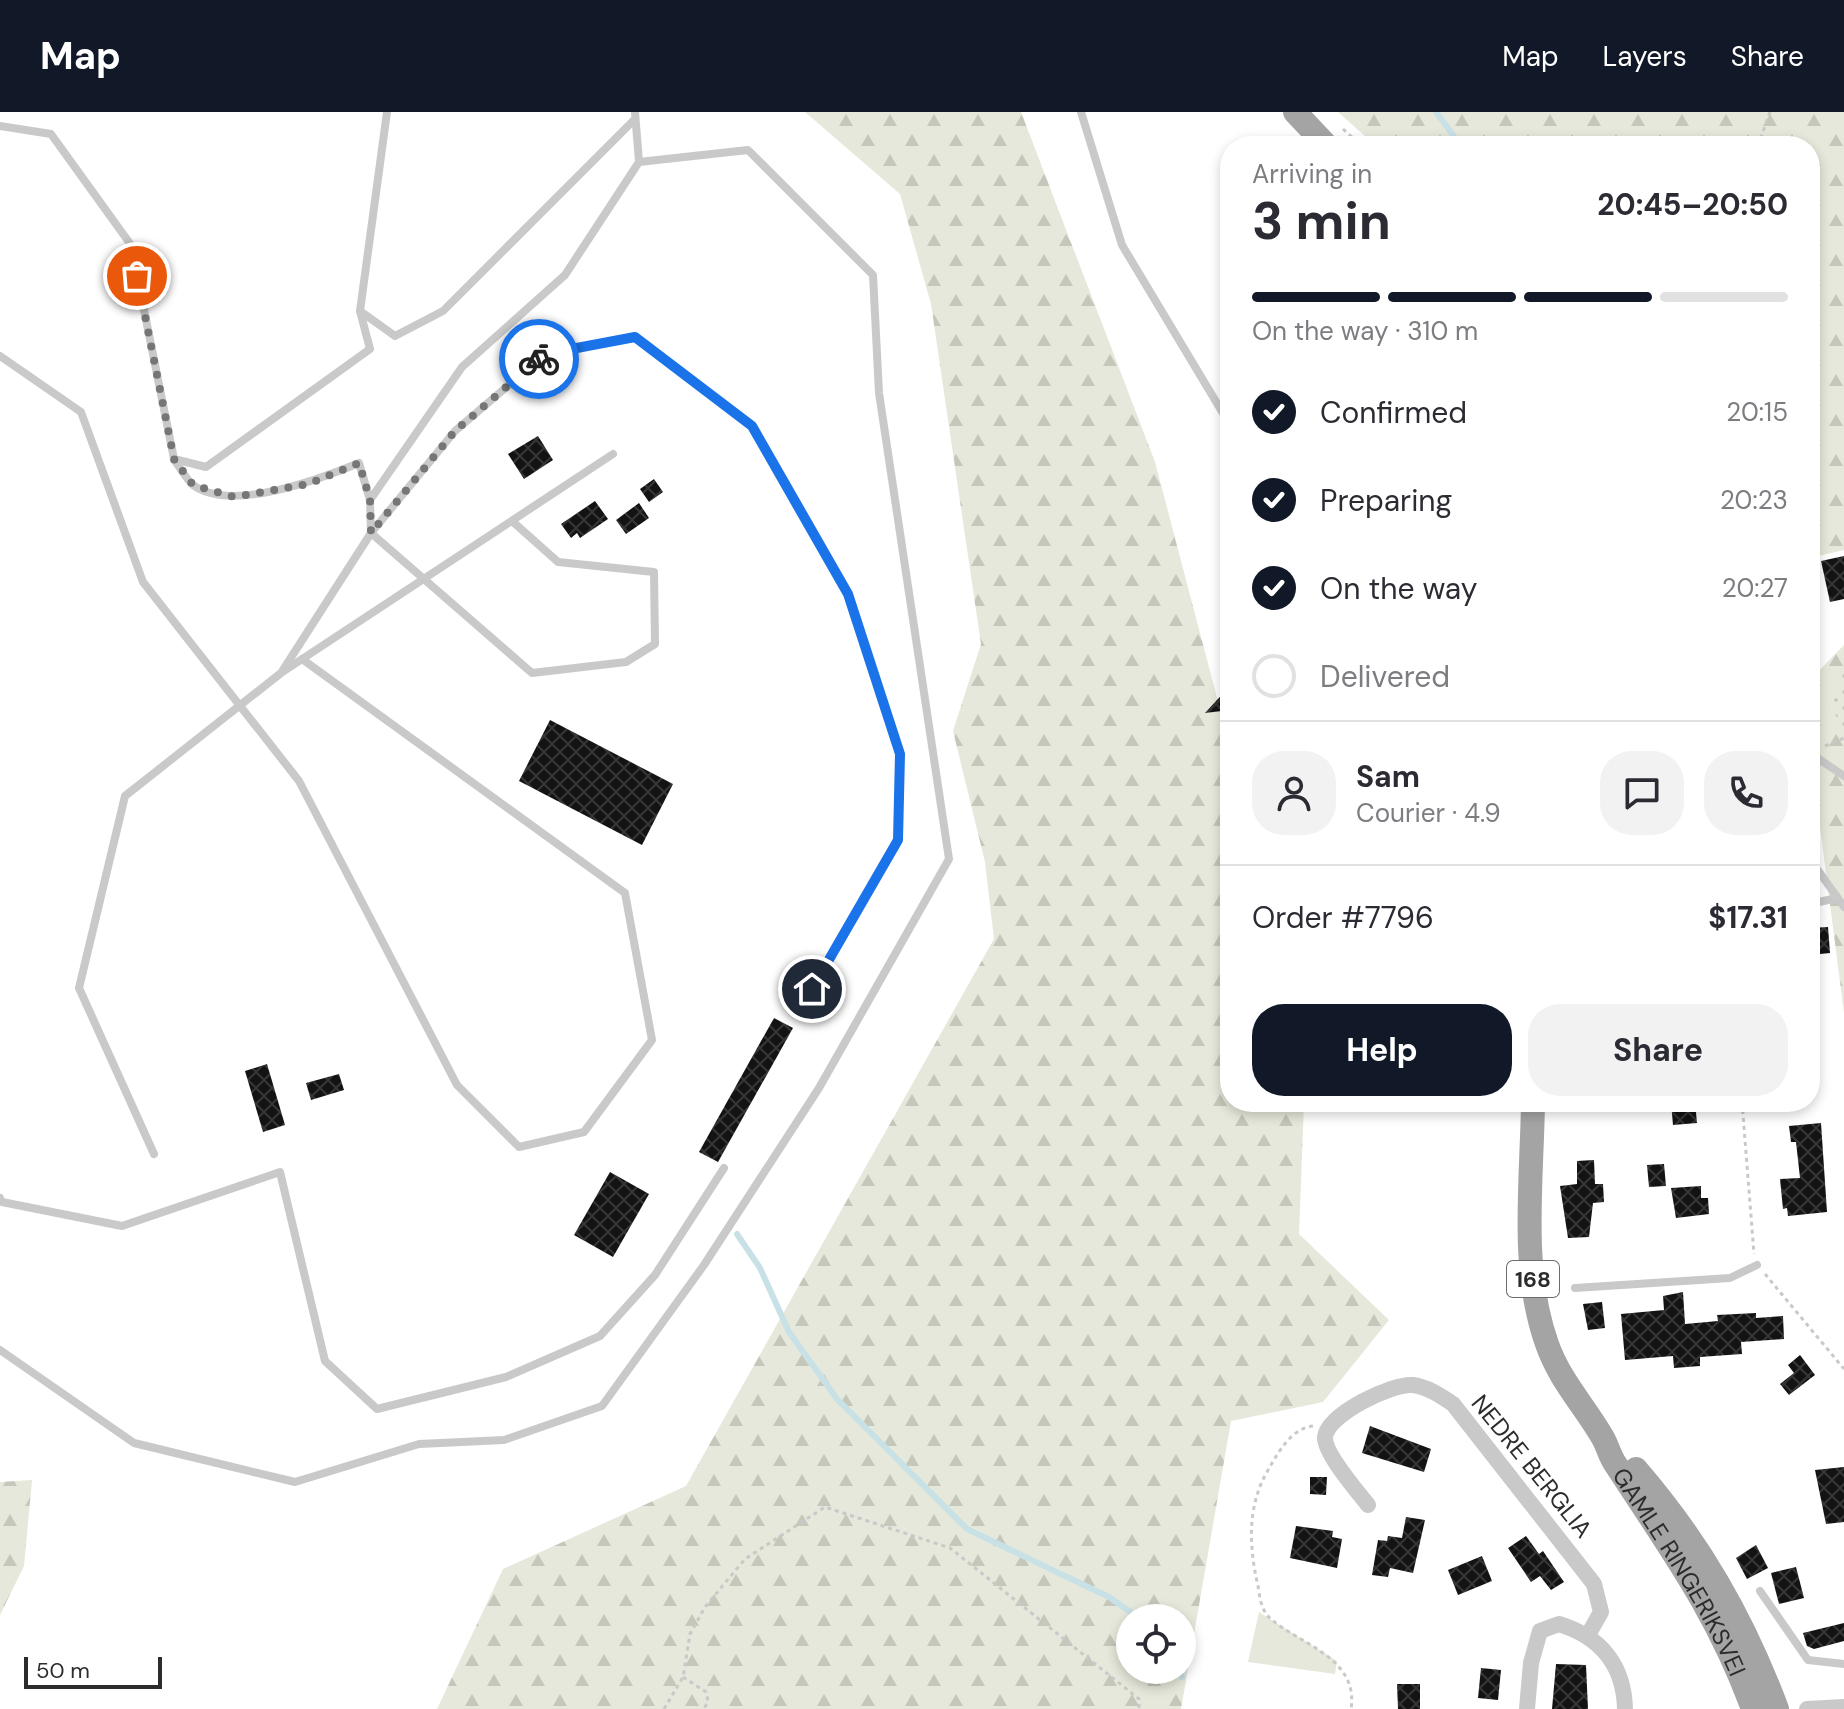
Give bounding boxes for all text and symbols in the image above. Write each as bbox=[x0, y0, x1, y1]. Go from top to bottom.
text: Map bbox=[40, 31, 121, 81]
text: Map bbox=[1502, 38, 1559, 75]
text: Layers bbox=[1603, 38, 1687, 75]
text: Share bbox=[1731, 38, 1804, 75]
text: Arriving in bbox=[1252, 157, 1372, 191]
text: 20:45–20:50 bbox=[1597, 185, 1788, 224]
text: 3 min bbox=[1252, 187, 1391, 255]
pin bbox=[103, 242, 171, 310]
icon: bag bbox=[115, 254, 159, 298]
text: On the way · 310 m bbox=[1252, 314, 1478, 348]
courier bbox=[499, 319, 579, 399]
icon: bike bbox=[517, 337, 561, 381]
icon: check bbox=[1252, 390, 1296, 434]
text: Confirmed bbox=[1320, 393, 1467, 432]
text: 20:15 bbox=[1726, 395, 1788, 429]
icon: check bbox=[1252, 478, 1296, 522]
text: Preparing bbox=[1320, 481, 1452, 520]
text: 20:23 bbox=[1720, 483, 1788, 517]
icon: check bbox=[1252, 566, 1296, 610]
text: On the way bbox=[1320, 569, 1477, 608]
text: 20:27 bbox=[1722, 571, 1788, 605]
text: Delivered bbox=[1320, 657, 1450, 696]
button: person bbox=[1252, 751, 1336, 835]
button: chat bbox=[1600, 751, 1684, 835]
button: phone bbox=[1704, 751, 1788, 835]
text: Sam bbox=[1356, 757, 1420, 796]
text: Courier · 4.9 bbox=[1356, 796, 1501, 830]
text: Order #7796 bbox=[1252, 898, 1434, 937]
text: $17.31 bbox=[1708, 898, 1788, 937]
pin bbox=[778, 955, 846, 1023]
icon: home bbox=[790, 967, 834, 1011]
button: Help bbox=[1252, 1004, 1512, 1096]
button: Share bbox=[1528, 1004, 1788, 1096]
road number: 168 bbox=[1507, 1261, 1559, 1297]
street label: NEDRE BERGLIA bbox=[1465, 1388, 1599, 1544]
street label: GAMLE RINGERIKSVEI bbox=[1606, 1461, 1753, 1680]
map controls bbox=[1116, 1604, 1196, 1684]
button: locate bbox=[1116, 1604, 1196, 1684]
scale bar bbox=[24, 1653, 162, 1689]
text: 50 m bbox=[36, 1656, 90, 1685]

